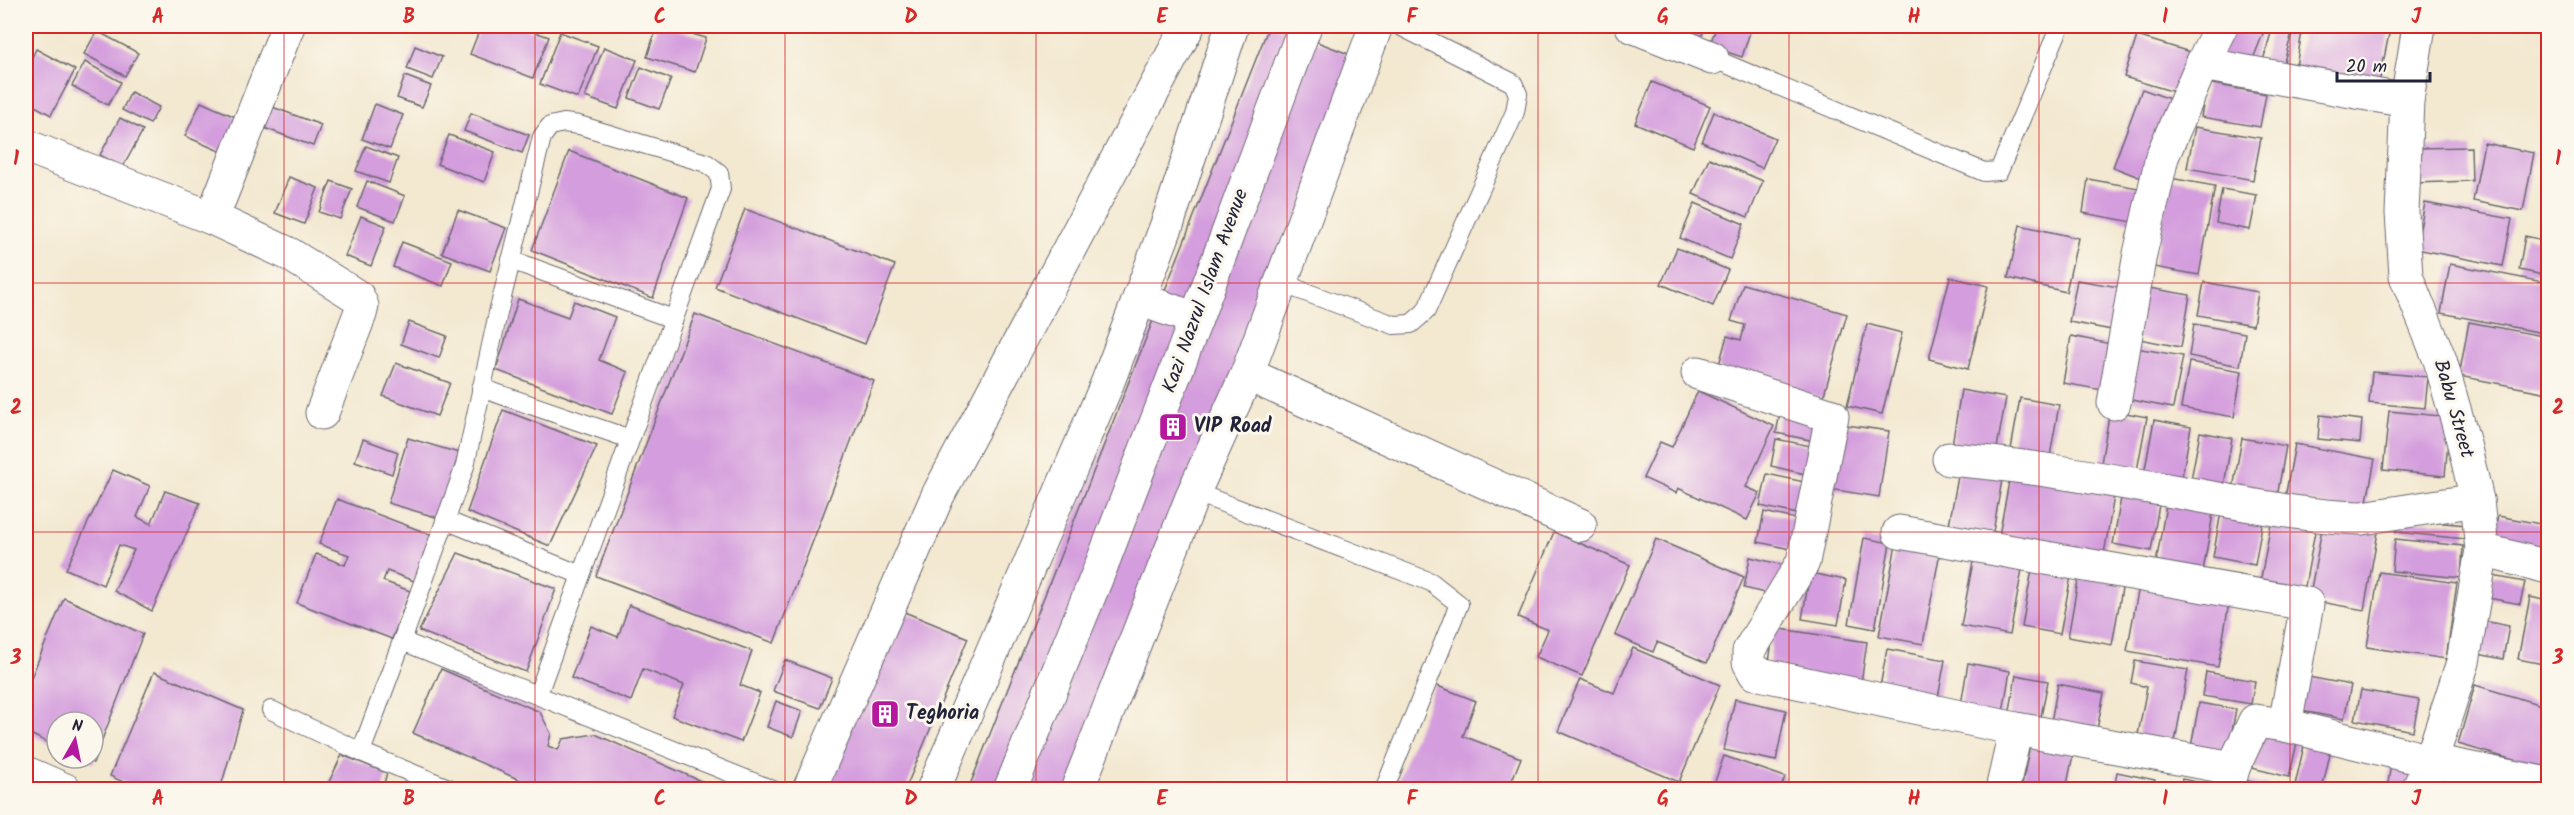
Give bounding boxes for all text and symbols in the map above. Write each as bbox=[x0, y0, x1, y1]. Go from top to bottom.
text: A bbox=[152, 2, 164, 34]
text: B bbox=[403, 2, 415, 34]
text: C bbox=[654, 2, 666, 34]
text: D bbox=[904, 2, 918, 34]
text: E bbox=[1156, 2, 1168, 34]
text: F bbox=[1407, 2, 1419, 34]
text: G bbox=[1657, 2, 1669, 34]
text: H bbox=[1907, 2, 1921, 34]
text: I bbox=[2162, 2, 2168, 34]
text: J bbox=[2411, 2, 2422, 34]
scale bar bbox=[2337, 45, 2430, 83]
text: 20 m bbox=[2346, 53, 2387, 82]
text: 1 bbox=[13, 144, 19, 176]
text: 1 bbox=[2555, 144, 2561, 176]
street label: Kazi Nazrul Islam Avenue bbox=[1154, 184, 1258, 398]
street label: Babu Street bbox=[2424, 356, 2482, 462]
text: 2 bbox=[10, 393, 22, 425]
text: 2 bbox=[2552, 393, 2564, 425]
building icon: VIP Road bbox=[1157, 411, 1189, 443]
place label: VIP Road bbox=[1194, 411, 1273, 443]
text: 3 bbox=[10, 643, 22, 675]
text: 3 bbox=[2552, 643, 2564, 675]
building icon: Teghoria bbox=[869, 698, 901, 730]
place label: Teghoria bbox=[906, 698, 979, 730]
north arrow bbox=[45, 710, 105, 770]
text: N bbox=[70, 714, 84, 740]
text: A bbox=[152, 784, 164, 815]
text: B bbox=[403, 784, 415, 815]
text: C bbox=[654, 784, 666, 815]
text: D bbox=[904, 784, 918, 815]
text: E bbox=[1156, 784, 1168, 815]
text: F bbox=[1407, 784, 1419, 815]
text: G bbox=[1657, 784, 1669, 815]
text: H bbox=[1907, 784, 1921, 815]
text: I bbox=[2162, 784, 2168, 815]
text: J bbox=[2411, 784, 2422, 815]

